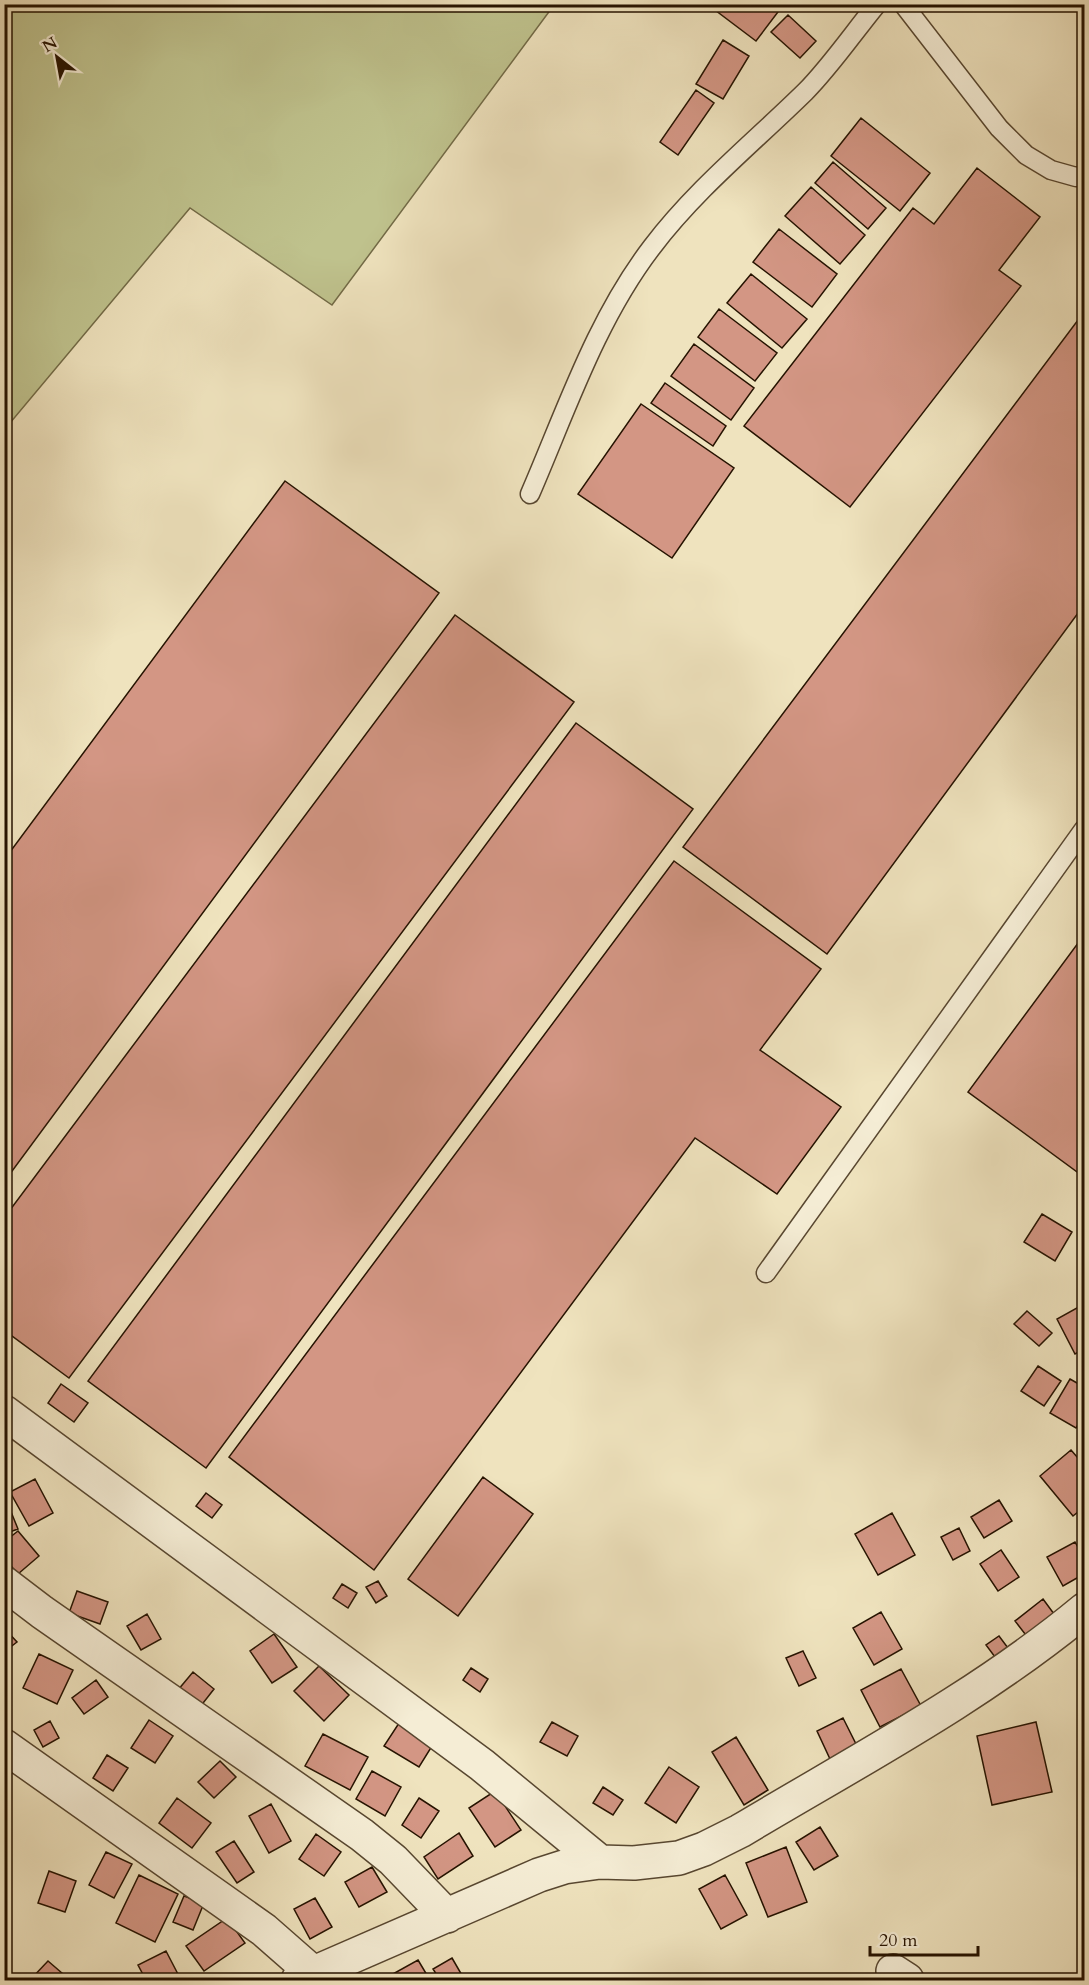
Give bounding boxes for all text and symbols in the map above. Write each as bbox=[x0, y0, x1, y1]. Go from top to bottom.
north arrow bbox=[27, 27, 87, 87]
text: N bbox=[38, 32, 62, 58]
scale bar bbox=[870, 1919, 978, 1957]
text: 20 m bbox=[879, 1928, 918, 1953]

